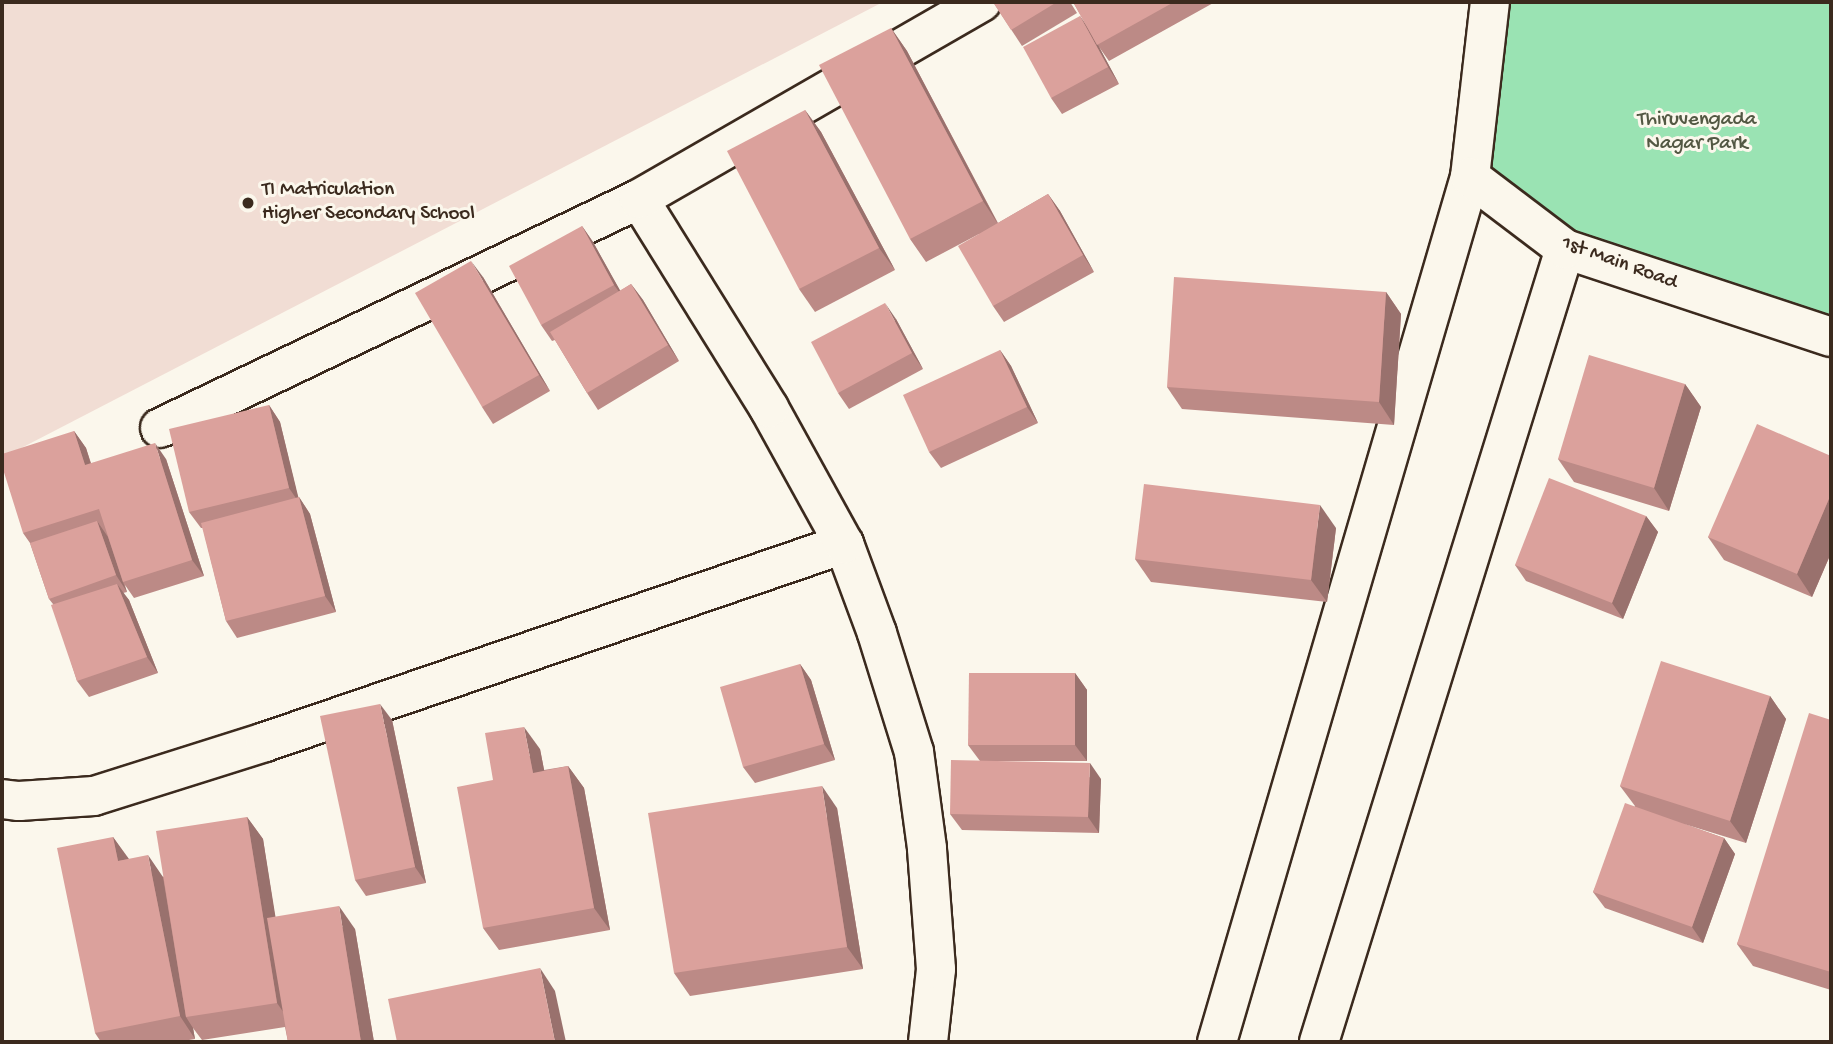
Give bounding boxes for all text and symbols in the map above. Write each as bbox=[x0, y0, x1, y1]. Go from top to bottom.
park label: Thiruvengada Nagar Park bbox=[1638, 108, 1756, 158]
place label: TI Matriculation Higher Secondary School bbox=[262, 178, 475, 228]
marker: TI Matriculation Higher Secondary School bbox=[240, 195, 256, 211]
street label: 1st Main Road bbox=[1558, 231, 1680, 297]

